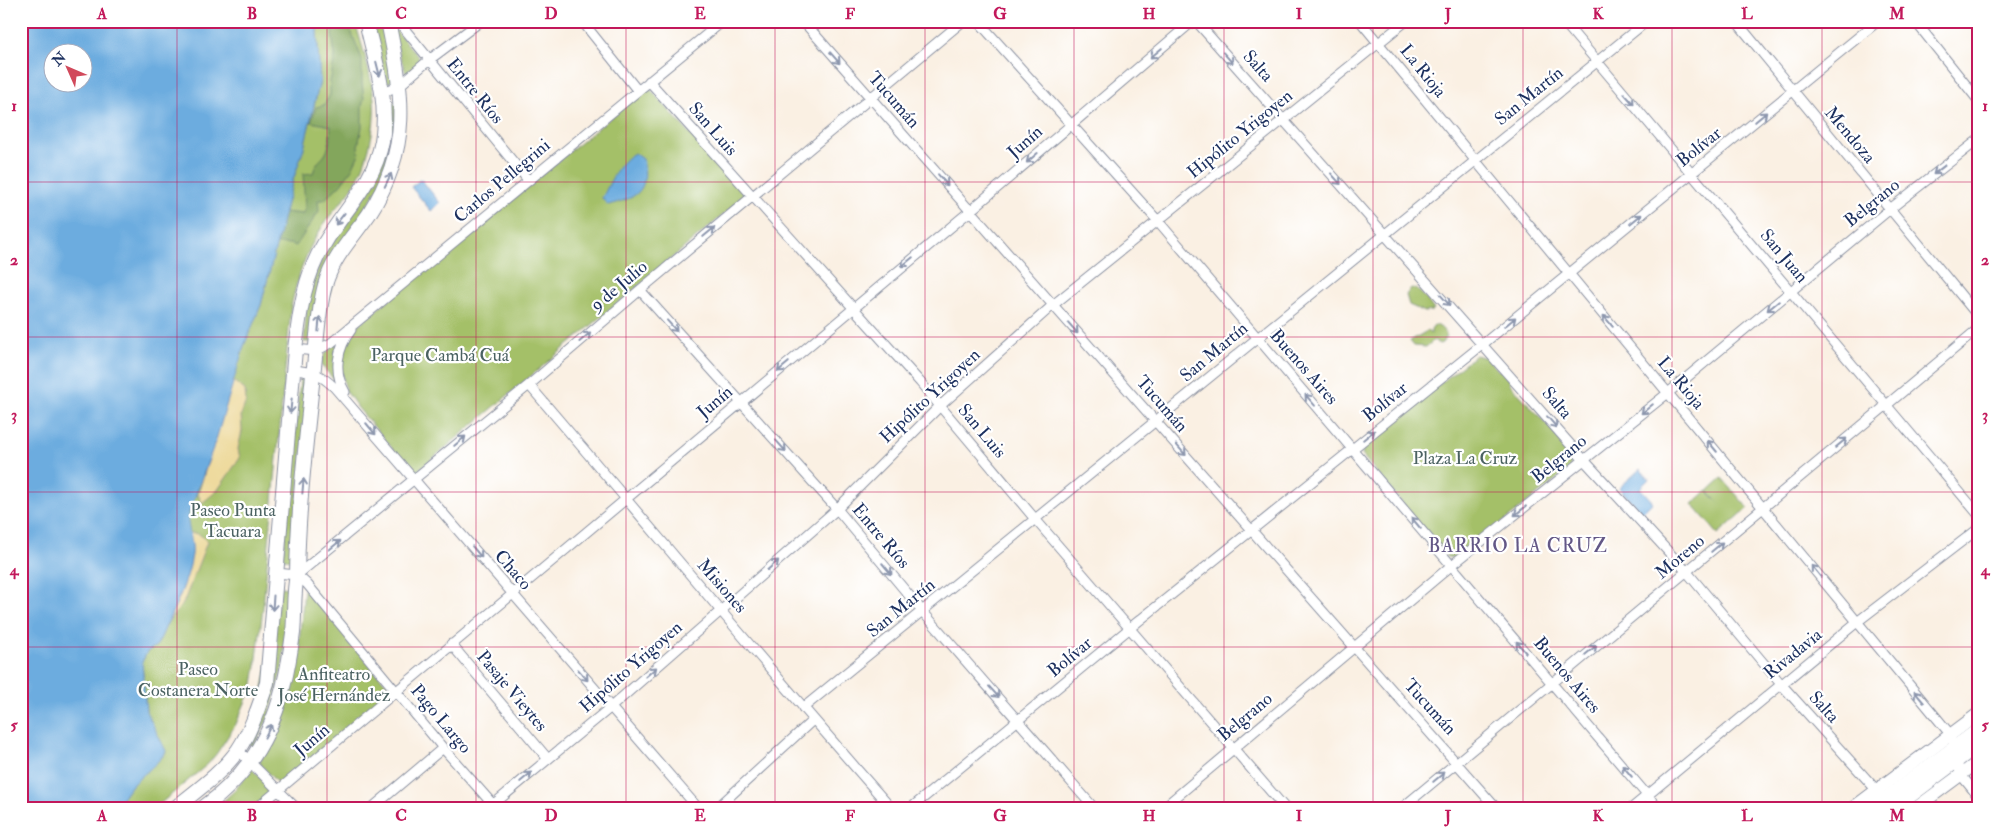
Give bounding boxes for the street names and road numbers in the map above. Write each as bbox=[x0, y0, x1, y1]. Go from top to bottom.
street label: La Rioja bbox=[1395, 40, 1452, 103]
street label: Salta bbox=[1238, 45, 1279, 87]
street label: Entre Ríos bbox=[441, 53, 509, 129]
street label: San Martín bbox=[1490, 61, 1568, 131]
street label: Tucumán bbox=[863, 67, 925, 133]
street label: Hipólito Yrigoyen bbox=[1183, 84, 1297, 184]
street label: San Luis bbox=[683, 97, 743, 161]
street label: Mendoza bbox=[1819, 102, 1881, 169]
street label: Junín bbox=[1002, 120, 1047, 164]
street label: Bolívar bbox=[1672, 122, 1726, 172]
street label: Carlos Pellegrini bbox=[449, 134, 555, 228]
street label: Belgrano bbox=[1840, 173, 1905, 232]
street label: San Juan bbox=[1755, 224, 1813, 288]
street label: 9 de Julio bbox=[584, 255, 652, 318]
street label: San Martín bbox=[1175, 317, 1253, 387]
street label: Buenos Aires bbox=[1265, 324, 1343, 410]
street label: Hipólito Yrigoyen bbox=[875, 344, 985, 448]
street label: La Rioja bbox=[1652, 352, 1710, 415]
street label: Tucumán bbox=[1131, 371, 1193, 437]
street label: Bolívar bbox=[1358, 377, 1412, 427]
street label: Junín bbox=[692, 380, 738, 424]
street label: Salta bbox=[1537, 382, 1578, 424]
street label: San Luis bbox=[953, 399, 1011, 463]
street label: Belgrano bbox=[1527, 429, 1592, 488]
street label: Entre Ríos bbox=[847, 499, 915, 573]
street label: Moreno bbox=[1650, 529, 1710, 584]
street label: Chaco bbox=[489, 545, 537, 595]
street label: Misiones bbox=[692, 554, 752, 618]
street label: San Martín bbox=[862, 573, 940, 643]
street label: Hipólito Yrigoyen bbox=[575, 616, 687, 718]
street label: Rivadavia bbox=[1759, 623, 1827, 685]
street label: Bolívar bbox=[1043, 631, 1097, 682]
street label: Buenos Aires bbox=[1528, 632, 1606, 718]
street label: Pasaje Vieytes bbox=[471, 646, 553, 736]
street label: Tucumán bbox=[1399, 674, 1461, 740]
street label: Pago Largo bbox=[405, 680, 477, 759]
street label: Salta bbox=[1804, 686, 1845, 728]
street label: Belgrano bbox=[1213, 687, 1277, 747]
street label: Junín bbox=[289, 718, 335, 762]

